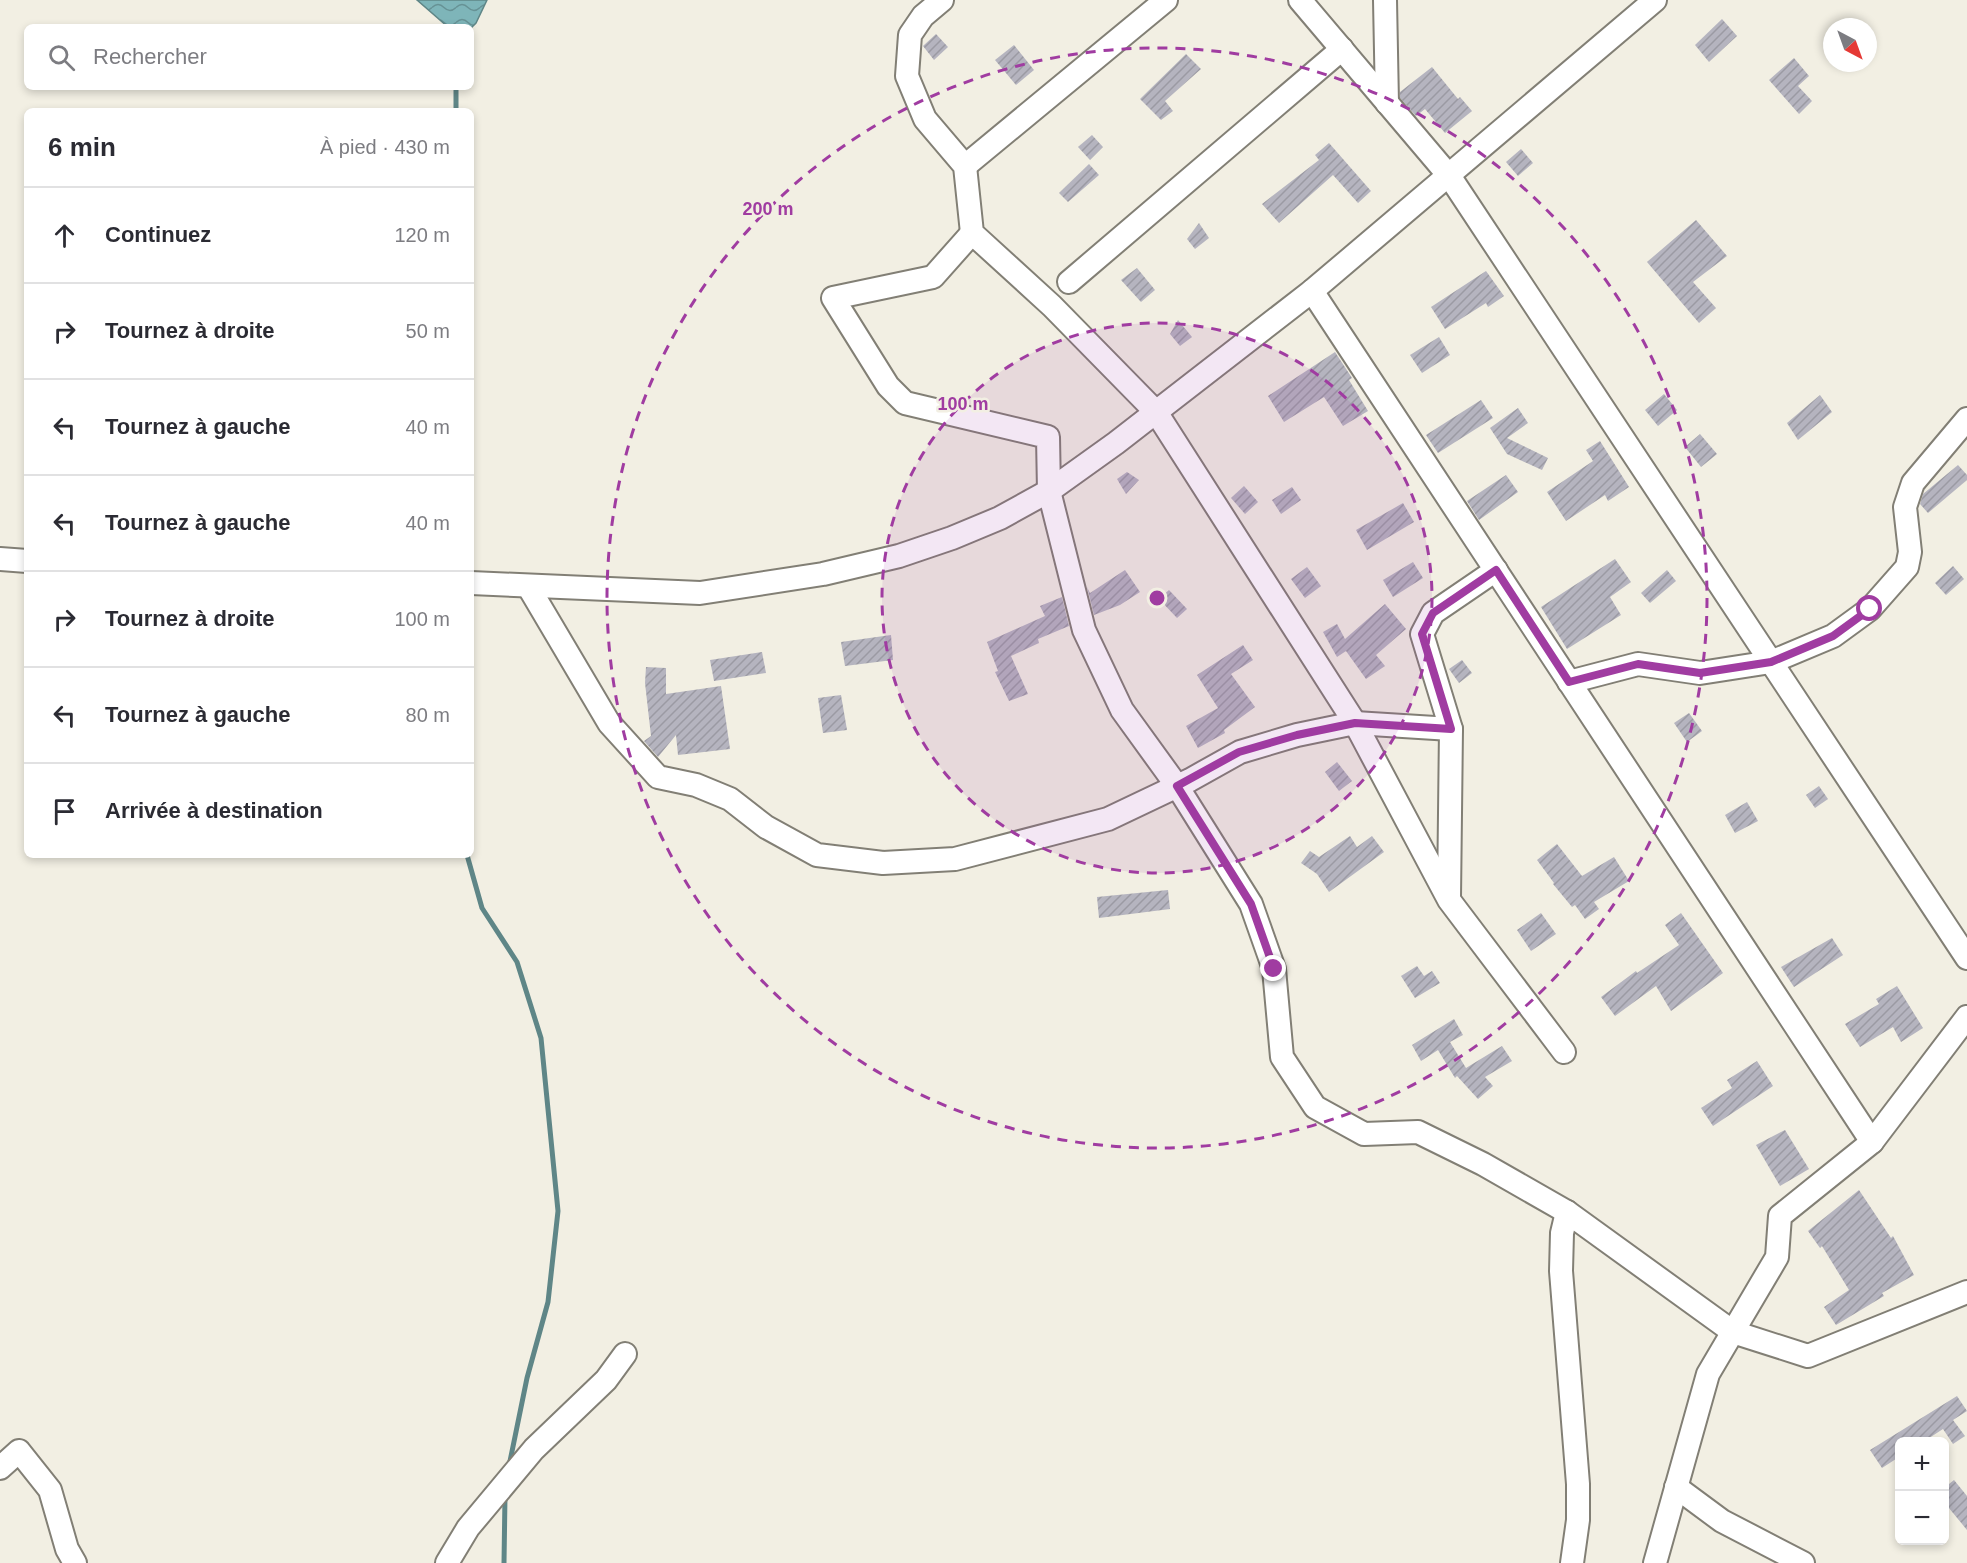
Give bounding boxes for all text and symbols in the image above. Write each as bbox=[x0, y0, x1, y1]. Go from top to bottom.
north arrow bbox=[1823, 18, 1877, 72]
search box bbox=[24, 24, 474, 90]
icon: search bbox=[45, 41, 78, 74]
text: Rechercher bbox=[93, 44, 207, 69]
text: 6 min bbox=[48, 132, 116, 162]
text: À pied · 430 m bbox=[320, 136, 450, 158]
text: 200 m bbox=[742, 199, 794, 219]
icon: ahead bbox=[48, 219, 81, 252]
text: Continuez bbox=[105, 222, 211, 247]
text: 120 m bbox=[394, 224, 450, 246]
icon: right bbox=[48, 315, 81, 348]
text: Tournez à droite bbox=[105, 318, 275, 343]
text: 50 m bbox=[406, 320, 450, 342]
text: 100 m bbox=[937, 394, 989, 414]
icon: left bbox=[48, 411, 81, 444]
text: Tournez à gauche bbox=[105, 414, 290, 439]
text: 40 m bbox=[406, 416, 450, 438]
icon: left bbox=[48, 507, 81, 540]
text: Tournez à gauche bbox=[105, 510, 290, 535]
text: 40 m bbox=[406, 512, 450, 534]
centre of rings bbox=[1147, 588, 1167, 608]
route start bbox=[1856, 595, 1882, 621]
icon: right bbox=[48, 603, 81, 636]
text: Tournez à droite bbox=[105, 606, 275, 631]
text: 100 m bbox=[394, 608, 450, 630]
icon: left bbox=[48, 699, 81, 732]
text: Tournez à gauche bbox=[105, 702, 290, 727]
text: 80 m bbox=[406, 704, 450, 726]
icon: arrive bbox=[48, 795, 81, 828]
text: Arrivée à destination bbox=[105, 798, 323, 823]
route end bbox=[1260, 955, 1286, 981]
map controls bbox=[1895, 1437, 1949, 1545]
button: + bbox=[1895, 1437, 1949, 1491]
button: − bbox=[1895, 1491, 1949, 1545]

